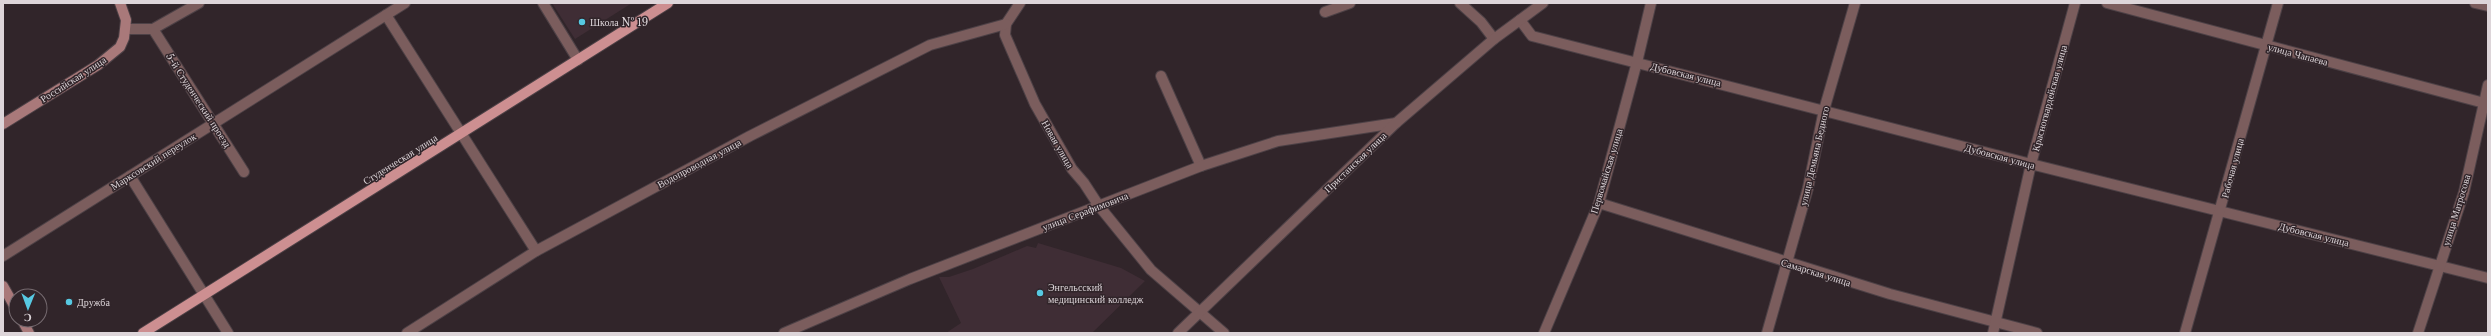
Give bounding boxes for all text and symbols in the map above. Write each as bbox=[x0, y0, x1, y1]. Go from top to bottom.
place label: Школа № 19 bbox=[590, 16, 648, 29]
marker: Школа № 19 bbox=[577, 17, 587, 27]
street label: улица Чапаева bbox=[2266, 40, 2330, 69]
street label: Красногвардейская улица bbox=[2029, 43, 2070, 153]
street label: 5-й Студенческий проезд bbox=[163, 51, 234, 150]
street label: Российская улица bbox=[38, 53, 109, 106]
street label: Дубовская улица bbox=[1649, 59, 1723, 90]
street label: улица Демьяна Бедного bbox=[1797, 105, 1832, 207]
street label: Новая улица bbox=[1039, 118, 1077, 171]
street label: Первомайская улица bbox=[1587, 127, 1626, 215]
street label: Пристанская улица bbox=[1321, 129, 1390, 196]
street label: Марксовский переулок bbox=[108, 130, 199, 193]
street label: Студенческая улица bbox=[361, 131, 440, 188]
street label: Водопроводная улица bbox=[655, 136, 744, 191]
street label: Рабочая улица bbox=[2218, 136, 2247, 199]
street label: Дубовская улица bbox=[1963, 141, 2037, 172]
street label: улица Матросова bbox=[2439, 172, 2474, 247]
street label: улица Серафимовича bbox=[1040, 189, 1130, 234]
street label: Дубовская улица bbox=[2277, 219, 2351, 250]
street label: Самарская улица bbox=[1779, 256, 1853, 289]
place label: Энгельсский медицинский колледж bbox=[1048, 281, 1144, 306]
north arrow bbox=[8, 288, 48, 328]
marker: Энгельсский медицинский колледж bbox=[1035, 288, 1045, 298]
place label: Дружба bbox=[77, 296, 110, 309]
marker: Дружба bbox=[64, 297, 74, 307]
text: С bbox=[24, 311, 32, 325]

